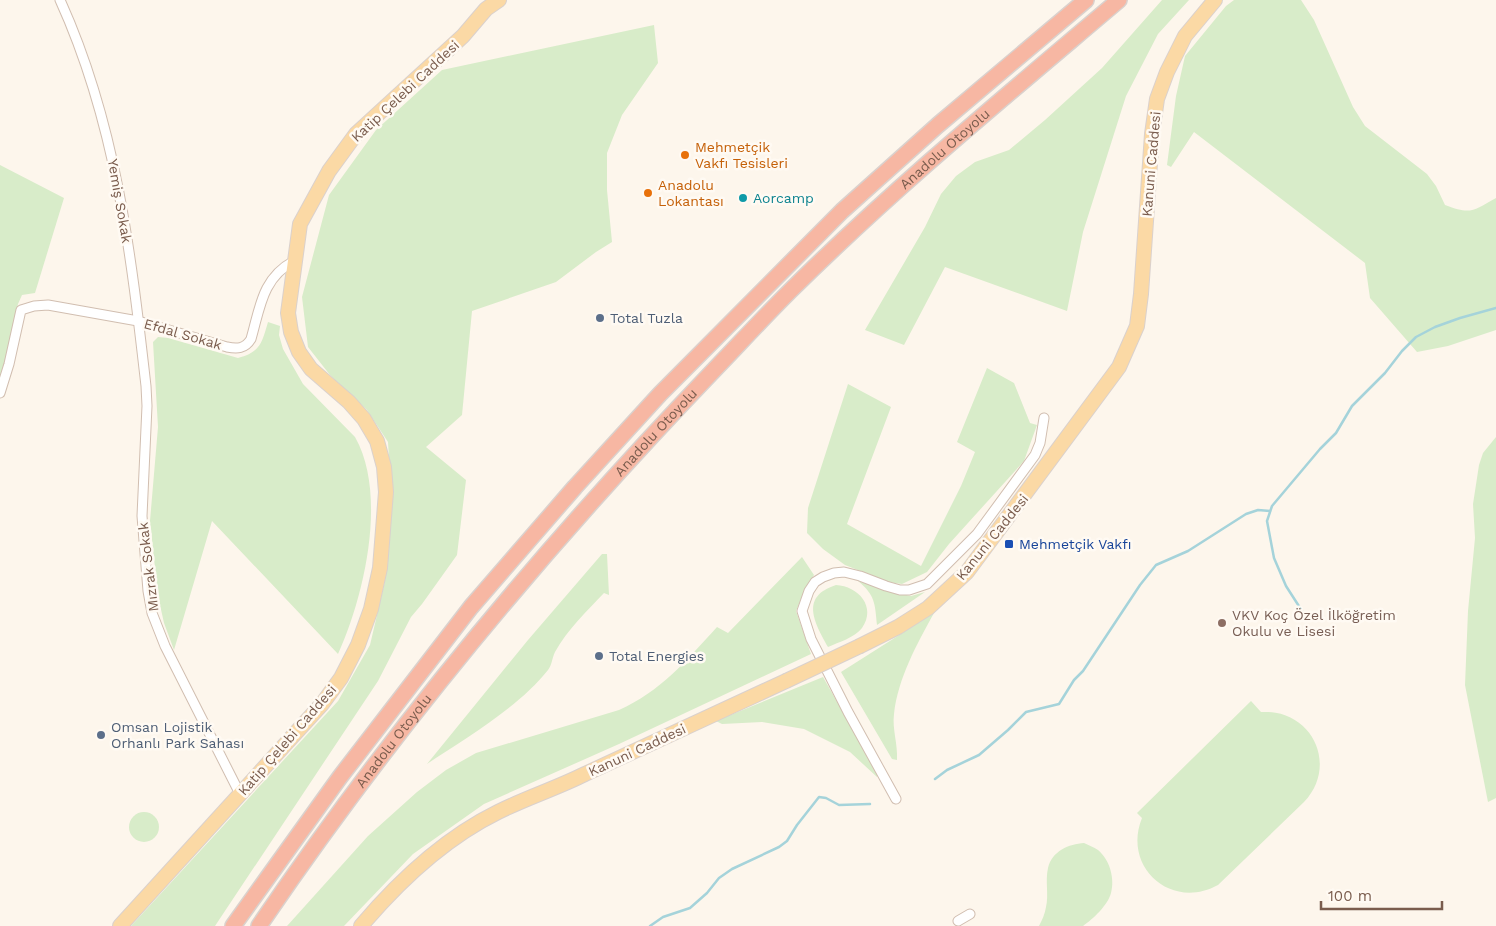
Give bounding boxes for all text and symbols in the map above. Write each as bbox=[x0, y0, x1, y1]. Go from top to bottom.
street label: Katip Çelebi Caddesi bbox=[348, 37, 462, 145]
street label: Anadolu Otoyolu bbox=[896, 105, 993, 192]
street label: Kanuni Caddesi bbox=[1138, 111, 1164, 217]
place label: Mehmetçik Vakfı Tesisleri bbox=[695, 139, 788, 171]
marker: Mehmetçik Vakfı Tesisleri bbox=[679, 149, 691, 161]
street label: Yemiş Sokak bbox=[105, 158, 135, 244]
place label: Anadolu Lokantası bbox=[658, 177, 724, 209]
marker: Anadolu Lokantası bbox=[642, 187, 654, 199]
place label: Aorcamp bbox=[753, 190, 814, 206]
marker: Aorcamp bbox=[737, 192, 749, 204]
place label: Total Tuzla bbox=[610, 310, 683, 326]
marker: Total Tuzla bbox=[594, 312, 606, 324]
street label: Efdal Sokak bbox=[142, 315, 224, 353]
street label: Anadolu Otoyolu bbox=[611, 385, 700, 479]
street label: Kanuni Caddesi bbox=[953, 491, 1031, 583]
street label: Mızrak Sokak bbox=[135, 521, 161, 613]
place label: Mehmetçik Vakfı bbox=[1019, 536, 1131, 552]
marker: Mehmetçik Vakfı bbox=[1003, 538, 1015, 550]
place label: VKV Koç Özel İlköğretim Okulu ve Lisesi bbox=[1232, 607, 1396, 639]
marker: VKV Koç Özel İlköğretim Okulu ve Lisesi bbox=[1216, 617, 1228, 629]
place label: Total Energies bbox=[609, 648, 704, 664]
marker: Total Energies bbox=[593, 650, 605, 662]
street label: Katip Çelebi Caddesi bbox=[235, 681, 339, 799]
street label: Anadolu Otoyolu bbox=[352, 691, 435, 791]
place label: Omsan Lojistik Orhanlı Park Sahası bbox=[111, 719, 244, 751]
street label: Kanuni Caddesi bbox=[586, 720, 688, 780]
marker: Omsan Lojistik Orhanlı Park Sahası bbox=[95, 729, 107, 741]
scale bar bbox=[1321, 878, 1442, 910]
text: 100 m bbox=[1328, 887, 1372, 905]

